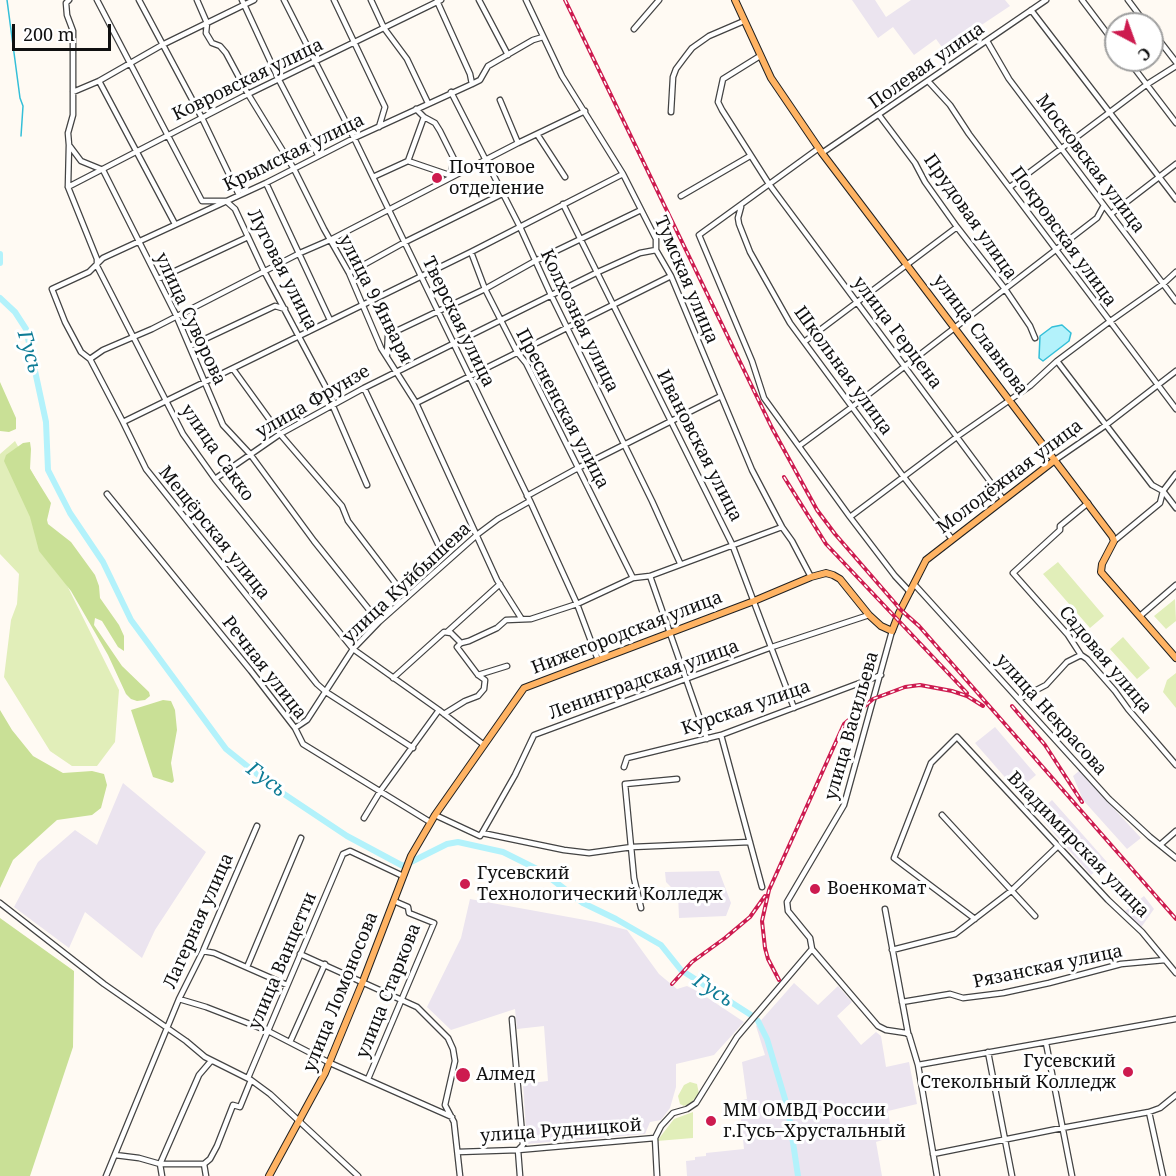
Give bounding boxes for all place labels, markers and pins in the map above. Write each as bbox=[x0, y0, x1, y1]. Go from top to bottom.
place label: Почтовое отделение bbox=[449, 157, 544, 200]
marker: Почтовое отделение bbox=[430, 171, 444, 185]
place label: Гусевский Технологический Колледж bbox=[477, 863, 723, 906]
marker: Гусевский Технологический Колледж bbox=[458, 877, 472, 891]
place label: Военкомат bbox=[827, 878, 927, 900]
marker: Военкомат bbox=[808, 882, 822, 896]
place label: Гусевский Стекольный Колледж bbox=[920, 1051, 1116, 1094]
place label: Алмед bbox=[476, 1064, 535, 1086]
marker: Гусевский Стекольный Колледж bbox=[1121, 1065, 1135, 1079]
marker: Алмед bbox=[454, 1066, 472, 1084]
place label: ММ ОМВД России г.Гусь–Хрустальный bbox=[723, 1100, 906, 1142]
marker: ММ ОМВД России г.Гусь–Хрустальный bbox=[704, 1114, 718, 1128]

